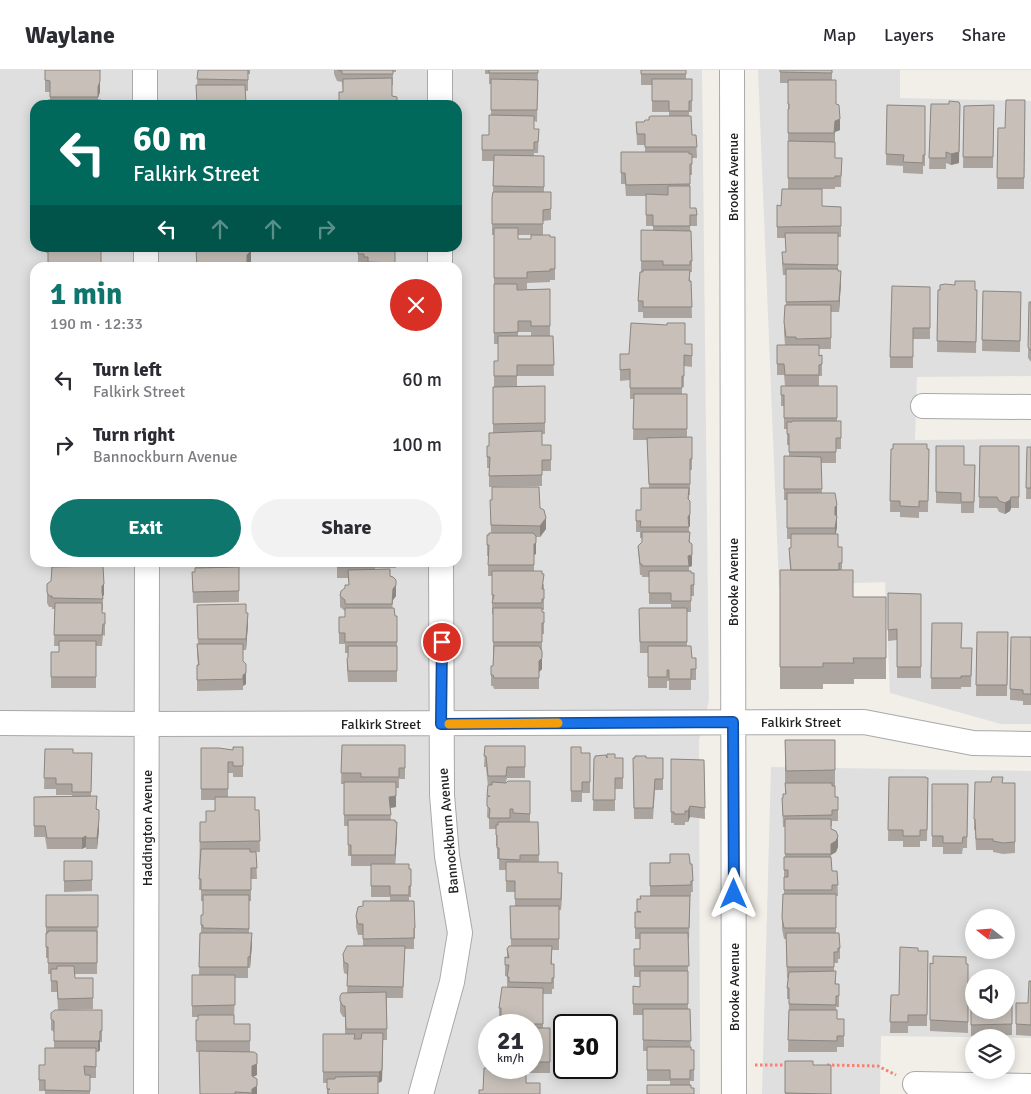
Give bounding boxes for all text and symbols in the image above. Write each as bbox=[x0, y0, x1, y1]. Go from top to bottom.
text: Waylane bbox=[25, 20, 115, 50]
text: Map bbox=[823, 24, 856, 46]
text: Layers bbox=[884, 24, 934, 46]
text: Share bbox=[962, 24, 1006, 46]
text: 60 m bbox=[133, 117, 207, 160]
icon: left bbox=[50, 120, 115, 185]
street label: Brooke Avenue bbox=[725, 133, 742, 221]
text: Falkirk Street bbox=[133, 160, 260, 187]
icon: left bbox=[153, 215, 181, 243]
icon: ahead bbox=[206, 215, 234, 243]
icon: ahead bbox=[259, 215, 287, 243]
icon: right bbox=[312, 215, 340, 243]
text: 1 min bbox=[50, 276, 122, 313]
button: close bbox=[390, 279, 442, 331]
text: 190 m · 12:33 bbox=[50, 314, 143, 334]
text: Turn left bbox=[93, 358, 162, 382]
icon: left bbox=[50, 366, 78, 394]
text: 60 m bbox=[402, 368, 442, 392]
text: Falkirk Street bbox=[93, 382, 185, 402]
text: Turn right bbox=[93, 423, 175, 447]
icon: right bbox=[50, 431, 78, 459]
text: 100 m bbox=[392, 433, 442, 457]
text: Bannockburn Avenue bbox=[93, 447, 238, 467]
button: Exit bbox=[50, 499, 241, 557]
button: Share bbox=[251, 499, 442, 557]
street label: Brooke Avenue bbox=[725, 538, 742, 626]
pin bbox=[421, 621, 463, 663]
icon: arrive bbox=[428, 628, 456, 656]
street label: Falkirk Street bbox=[761, 714, 841, 731]
street label: Falkirk Street bbox=[341, 716, 421, 733]
street label: Bannockburn Avenue bbox=[435, 767, 462, 895]
street label: Haddington Avenue bbox=[139, 770, 156, 886]
position arrow bbox=[707, 867, 759, 919]
north arrow bbox=[965, 909, 1015, 959]
map controls bbox=[965, 909, 1015, 1079]
street label: Brooke Avenue bbox=[726, 943, 743, 1031]
button: sound bbox=[965, 969, 1015, 1019]
speed limit sign: 30 bbox=[553, 1014, 618, 1079]
text: 21 bbox=[497, 1025, 524, 1056]
button: layers bbox=[965, 1029, 1015, 1079]
text: km/h bbox=[497, 1051, 524, 1066]

